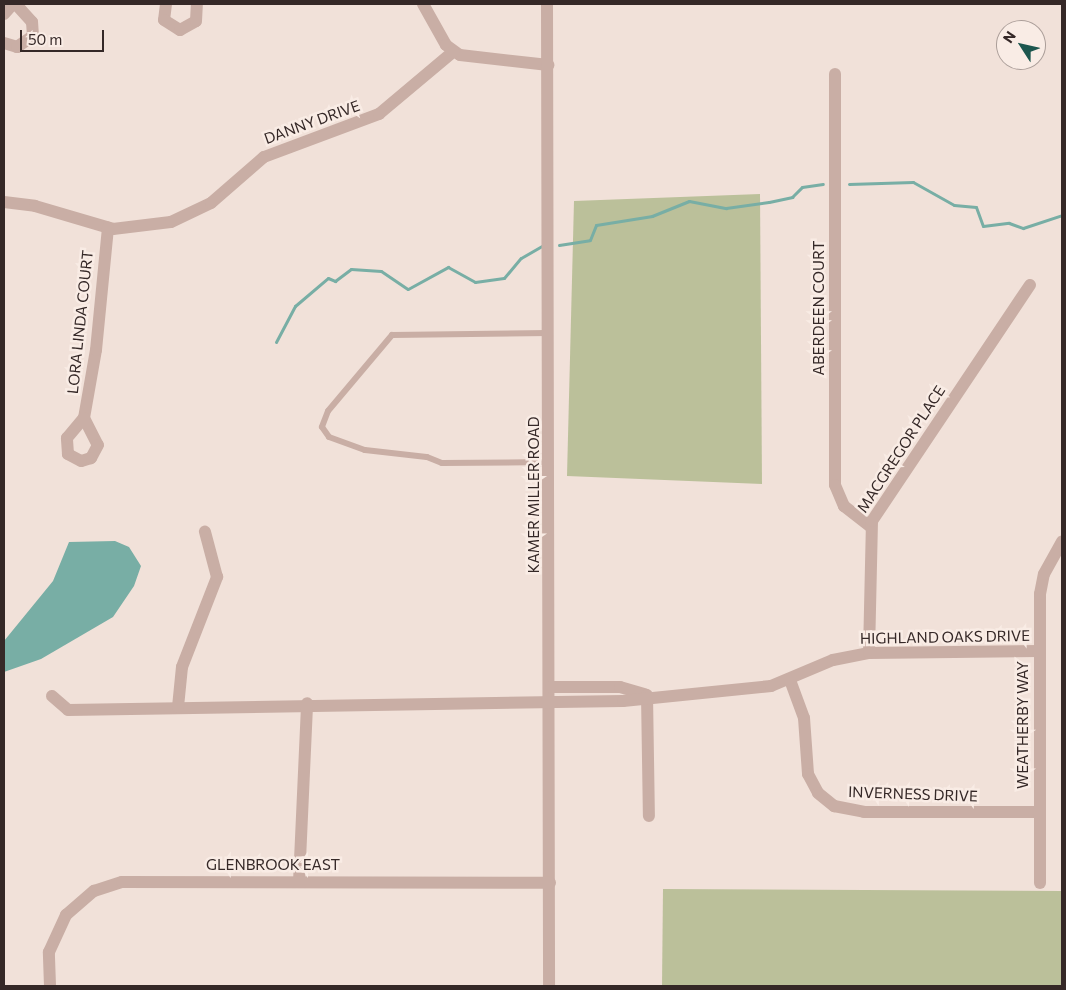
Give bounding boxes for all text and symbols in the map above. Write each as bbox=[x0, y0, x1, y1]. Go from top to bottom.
scale bar bbox=[22, 20, 106, 52]
north arrow bbox=[996, 20, 1046, 70]
text: N bbox=[999, 28, 1019, 46]
text: 50 m bbox=[28, 30, 62, 48]
street label: DANNY DRIVE bbox=[262, 96, 362, 148]
street label: ABERDEEN COURT bbox=[810, 241, 828, 375]
street label: LORA LINDA COURT bbox=[63, 249, 97, 395]
street label: MACGREGOR PLACE bbox=[853, 382, 949, 516]
street label: KAMER MILLER ROAD bbox=[525, 416, 543, 574]
street label: HIGHLAND OAKS DRIVE bbox=[860, 627, 1030, 647]
street label: WEATHERBY WAY bbox=[1014, 661, 1032, 789]
street label: INVERNESS DRIVE bbox=[848, 783, 978, 805]
street label: GLENBROOK EAST bbox=[206, 856, 340, 874]

